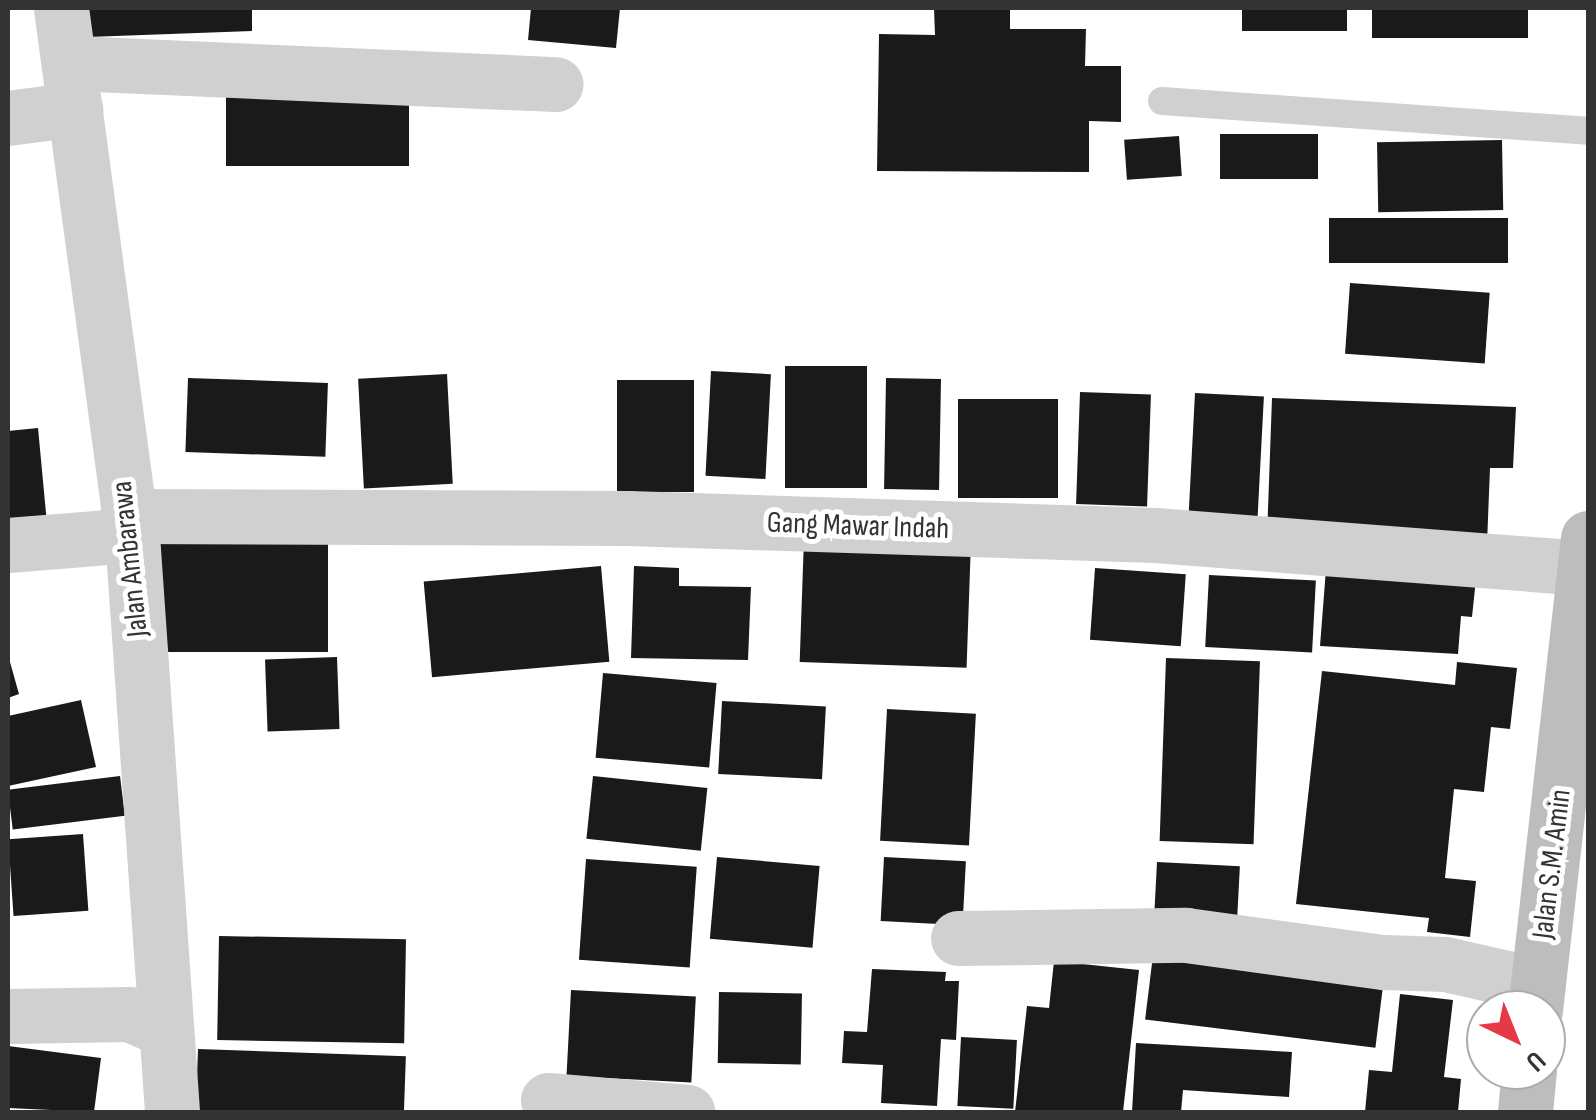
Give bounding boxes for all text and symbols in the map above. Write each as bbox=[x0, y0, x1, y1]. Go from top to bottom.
street label: Jalan Ambarawa bbox=[104, 479, 156, 639]
street label: Gang Mawar Indah bbox=[766, 505, 950, 547]
street label: Jalan S.M. Amin bbox=[1525, 787, 1579, 941]
north arrow bbox=[1466, 990, 1566, 1090]
text: U bbox=[1519, 1044, 1552, 1078]

